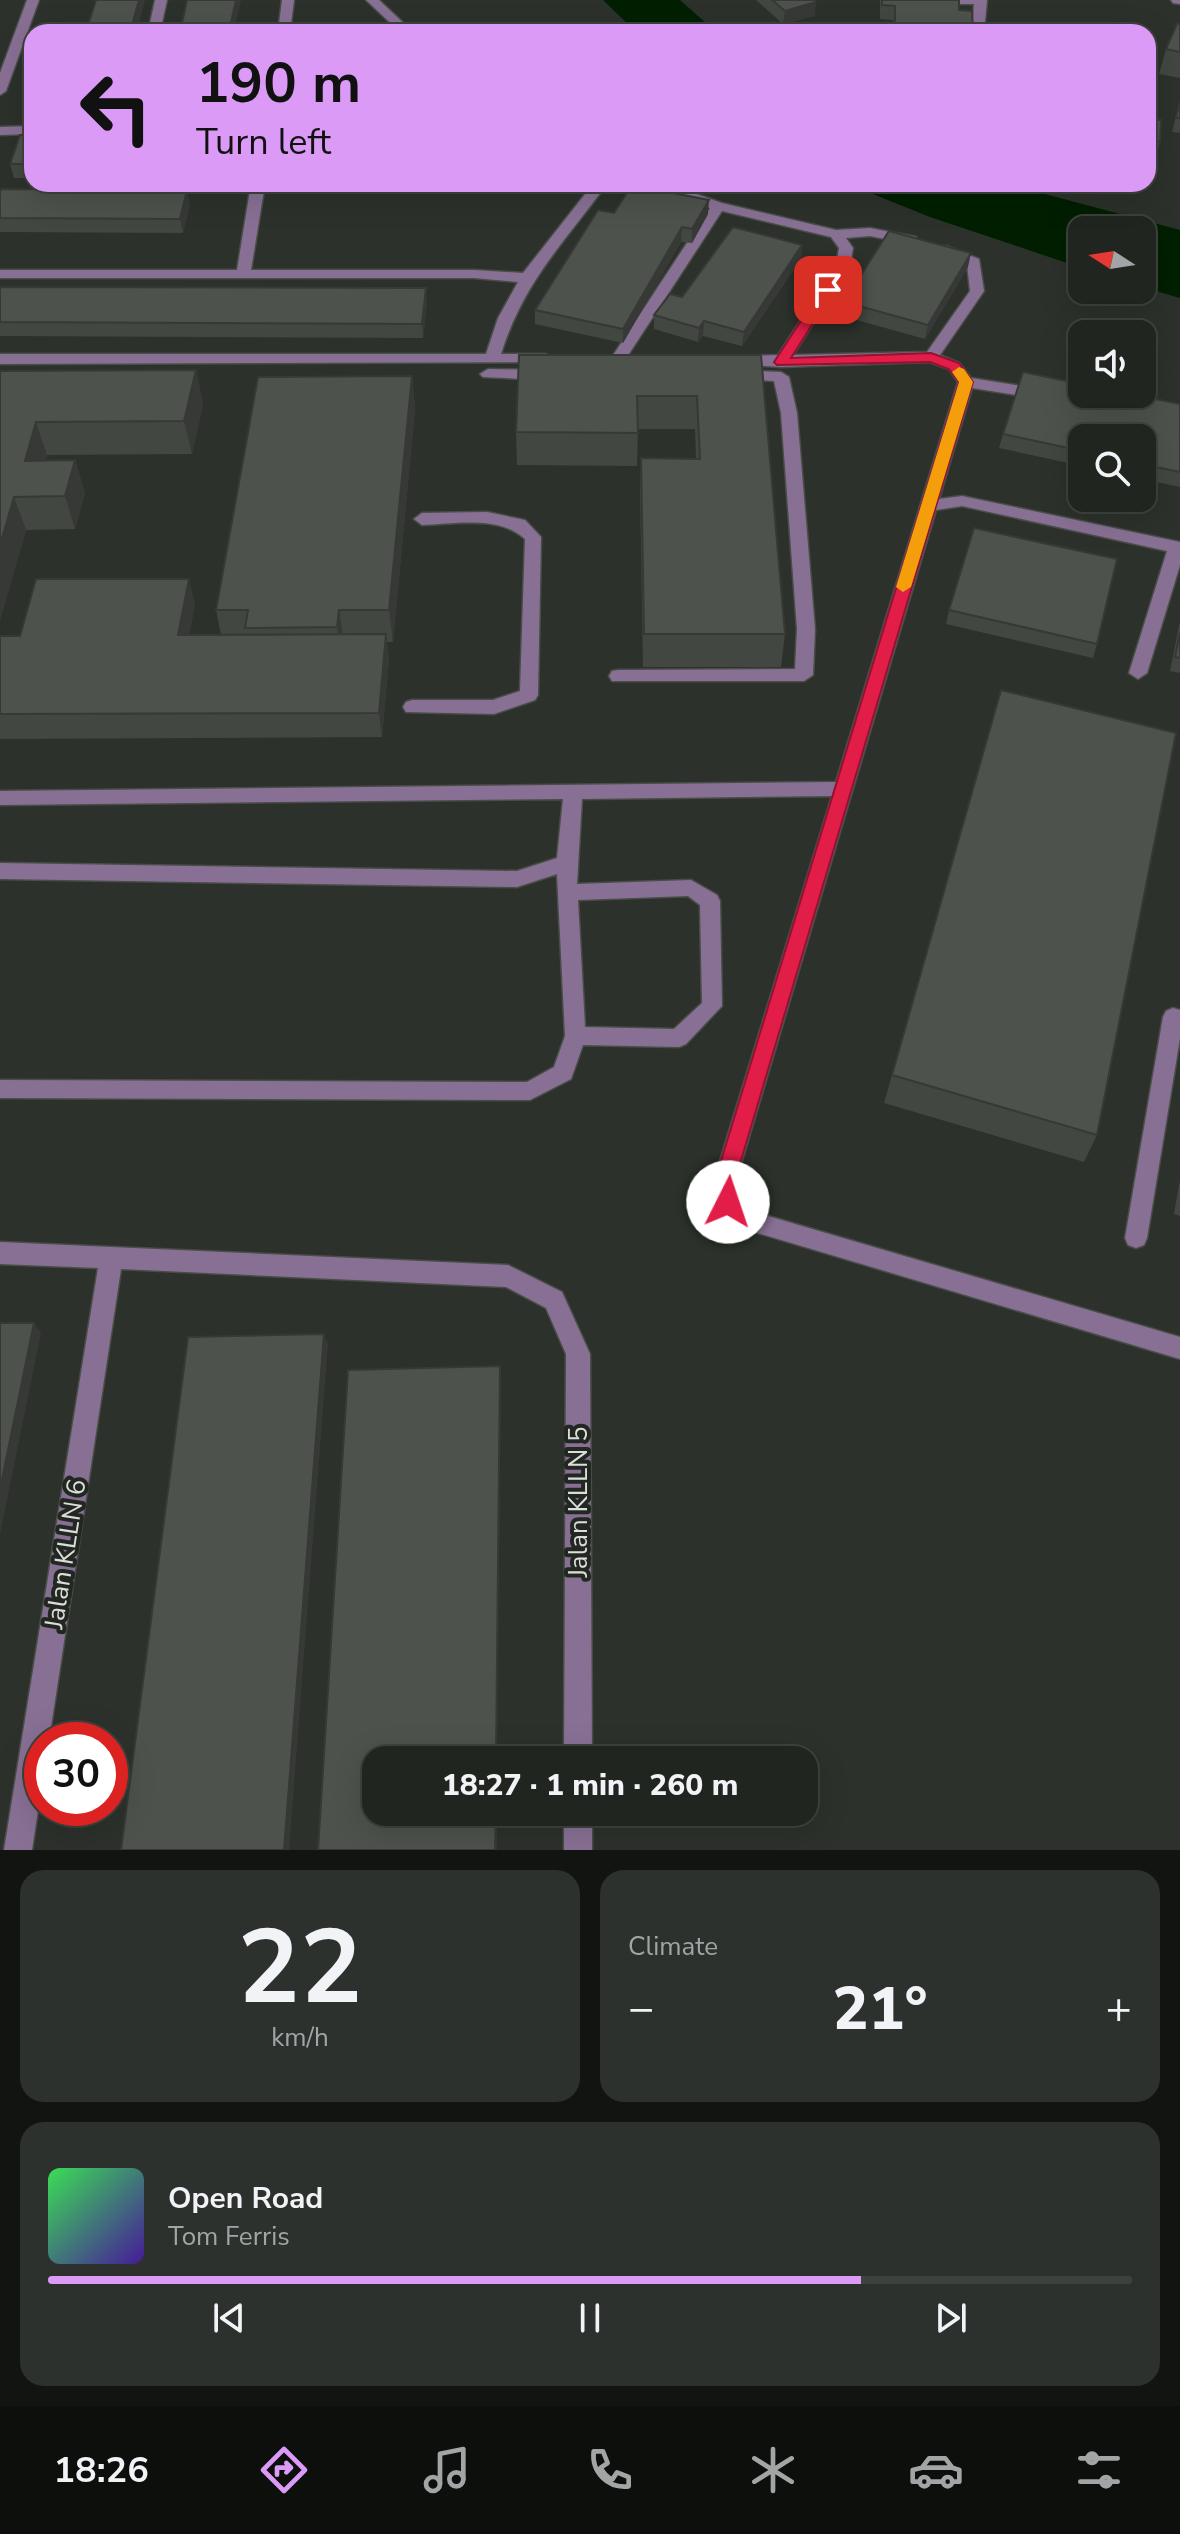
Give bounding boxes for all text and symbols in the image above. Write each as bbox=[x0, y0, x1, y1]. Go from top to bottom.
text: 190 m bbox=[196, 45, 361, 122]
icon: left bbox=[64, 56, 168, 160]
text: Turn left bbox=[196, 118, 331, 167]
north arrow bbox=[1068, 216, 1156, 304]
map controls bbox=[1068, 216, 1156, 512]
pin bbox=[794, 256, 862, 324]
icon: arrive bbox=[806, 268, 850, 312]
button: sound bbox=[1068, 320, 1156, 408]
button: search bbox=[1068, 424, 1156, 512]
position arrow bbox=[686, 1160, 770, 1244]
street label: Jalan KLLN 5 bbox=[561, 1426, 596, 1579]
street label: Jalan KLLN 6 bbox=[36, 1477, 95, 1632]
speed limit sign: 30 bbox=[24, 1722, 128, 1826]
text: 18:27 · 1 min · 260 m bbox=[442, 1765, 738, 1806]
text: 22 bbox=[238, 1897, 362, 2039]
text: Climate bbox=[628, 1929, 718, 1964]
text: 21° bbox=[832, 1968, 928, 2050]
text: − bbox=[628, 1979, 654, 2039]
text: + bbox=[1106, 1979, 1132, 2039]
text: km/h bbox=[271, 2020, 329, 2055]
text: Open Road bbox=[168, 2178, 323, 2219]
text: Tom Ferris bbox=[168, 2219, 290, 2254]
icon: previous bbox=[207, 2296, 251, 2340]
icon: pause bbox=[568, 2296, 612, 2340]
icon: next bbox=[929, 2296, 973, 2340]
icon: directions bbox=[256, 2442, 312, 2498]
icon: music bbox=[419, 2442, 475, 2498]
icon: phone bbox=[582, 2442, 638, 2498]
icon: climate bbox=[745, 2442, 801, 2498]
icon: car bbox=[908, 2442, 964, 2498]
icon: filters bbox=[1071, 2442, 1127, 2498]
text: 18:26 bbox=[53, 2446, 149, 2495]

